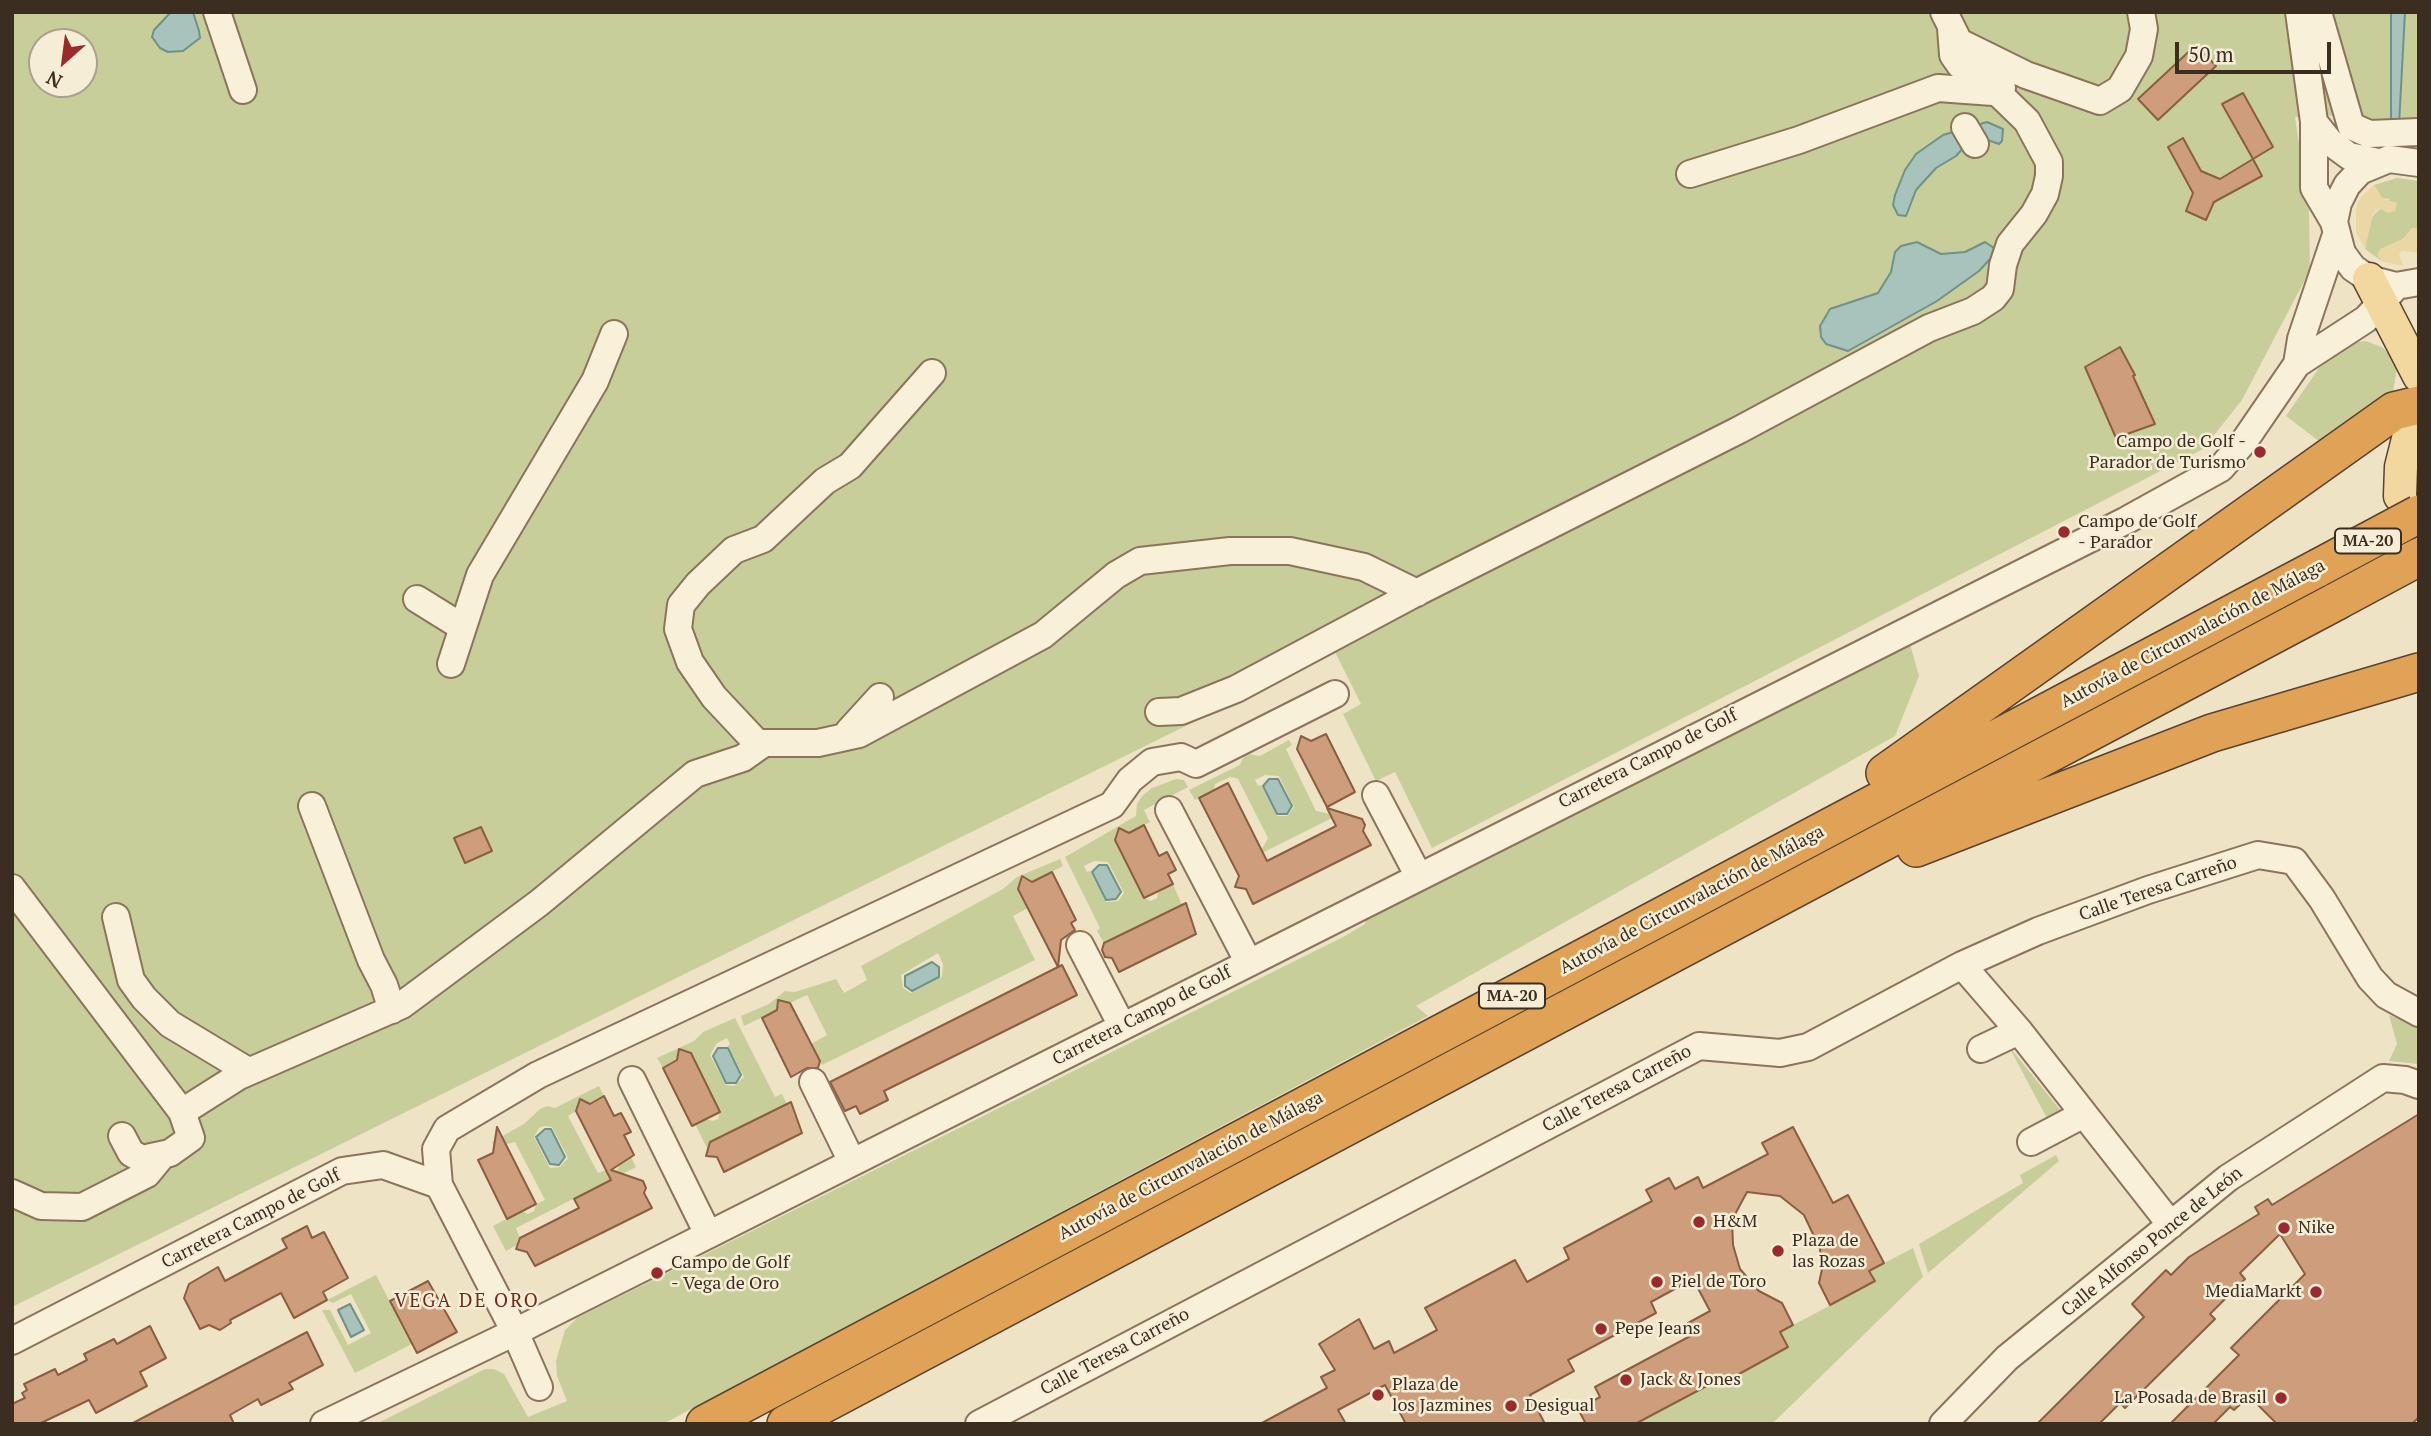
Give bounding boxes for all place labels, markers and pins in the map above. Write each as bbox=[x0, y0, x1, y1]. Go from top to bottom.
place label: Campo de Golf - Parador de Turismo bbox=[2089, 431, 2246, 474]
marker: Campo de Golf - Parador de Turismo bbox=[2252, 444, 2268, 460]
place label: Campo de Golf - Parador bbox=[2078, 511, 2196, 554]
marker: Campo de Golf - Parador bbox=[2056, 524, 2072, 540]
place label: H&M bbox=[1713, 1211, 1757, 1233]
marker: H&M bbox=[1691, 1214, 1707, 1230]
place label: Nike bbox=[2298, 1217, 2335, 1239]
marker: Nike bbox=[2276, 1220, 2292, 1236]
place label: Plaza de las Rozas bbox=[1792, 1230, 1865, 1272]
marker: Plaza de las Rozas bbox=[1770, 1243, 1786, 1259]
place label: Campo de Golf - Vega de Oro bbox=[671, 1252, 789, 1294]
marker: Campo de Golf - Vega de Oro bbox=[649, 1265, 665, 1281]
place label: Piel de Toro bbox=[1671, 1271, 1766, 1293]
marker: Piel de Toro bbox=[1649, 1274, 1665, 1290]
place label: MediaMarkt bbox=[2205, 1281, 2302, 1303]
marker: MediaMarkt bbox=[2308, 1284, 2324, 1300]
place label: Pepe Jeans bbox=[1615, 1318, 1701, 1340]
marker: Pepe Jeans bbox=[1593, 1321, 1609, 1337]
place label: Jack & Jones bbox=[1640, 1369, 1741, 1391]
marker: Jack & Jones bbox=[1618, 1372, 1634, 1388]
place label: Plaza de los Jazmines bbox=[1392, 1374, 1492, 1416]
marker: Plaza de los Jazmines bbox=[1370, 1387, 1386, 1403]
place label: La Posada de Brasil bbox=[2114, 1387, 2267, 1409]
marker: La Posada de Brasil bbox=[2273, 1390, 2289, 1406]
place label: Desigual bbox=[1525, 1395, 1594, 1417]
marker: Desigual bbox=[1503, 1398, 1519, 1414]

